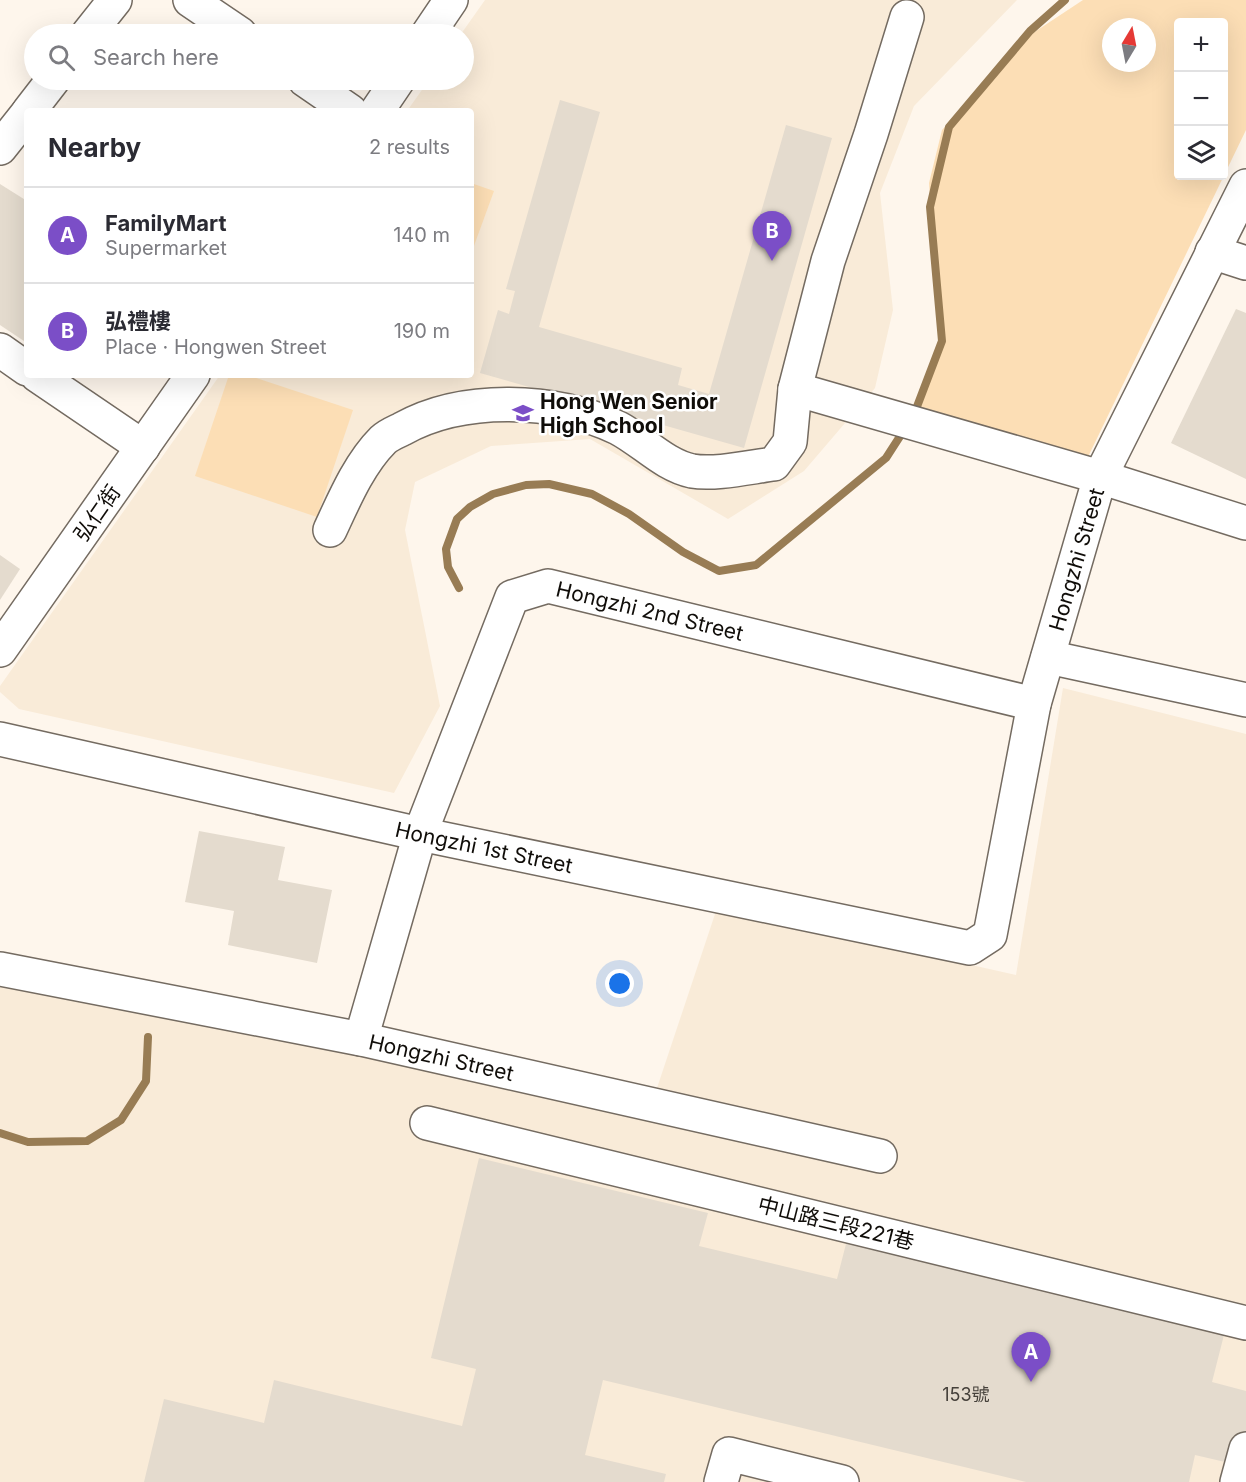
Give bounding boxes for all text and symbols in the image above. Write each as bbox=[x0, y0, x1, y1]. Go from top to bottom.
north arrow bbox=[1102, 18, 1156, 72]
map controls bbox=[1174, 18, 1228, 180]
button: + bbox=[1174, 18, 1228, 72]
search box bbox=[24, 24, 474, 90]
icon: search bbox=[45, 41, 78, 74]
text: Search here bbox=[93, 44, 219, 70]
button: − bbox=[1174, 72, 1228, 126]
button: layers bbox=[1174, 126, 1228, 180]
text: Nearby bbox=[48, 132, 141, 163]
text: 2 results bbox=[369, 135, 450, 159]
text: FamilyMart bbox=[105, 210, 227, 236]
pin: B bbox=[752, 212, 792, 261]
text: A bbox=[60, 223, 75, 247]
text: 140 m bbox=[393, 223, 450, 247]
text: Supermarket bbox=[105, 236, 227, 260]
text: 弘禮樓 bbox=[105, 308, 171, 334]
text: B bbox=[61, 319, 74, 343]
text: 190 m bbox=[394, 319, 450, 343]
text: Place · Hongwen Street bbox=[105, 335, 326, 359]
place label: Hong Wen Senior High School bbox=[540, 389, 718, 438]
school or university icon: Hong Wen Senior High School bbox=[511, 401, 535, 425]
street label: 弘仁街 bbox=[69, 480, 125, 546]
street label: Hongzhi Street bbox=[1043, 485, 1109, 634]
street label: Hongzhi 2nd Street bbox=[554, 576, 746, 646]
street label: Hongzhi 1st Street bbox=[393, 816, 575, 878]
your location bbox=[605, 969, 634, 998]
street label: Hongzhi Street bbox=[366, 1029, 516, 1086]
street label: 中山路三段221巷 bbox=[755, 1191, 917, 1255]
pin: A bbox=[1012, 1332, 1050, 1382]
house number: 153號 bbox=[942, 1384, 990, 1405]

